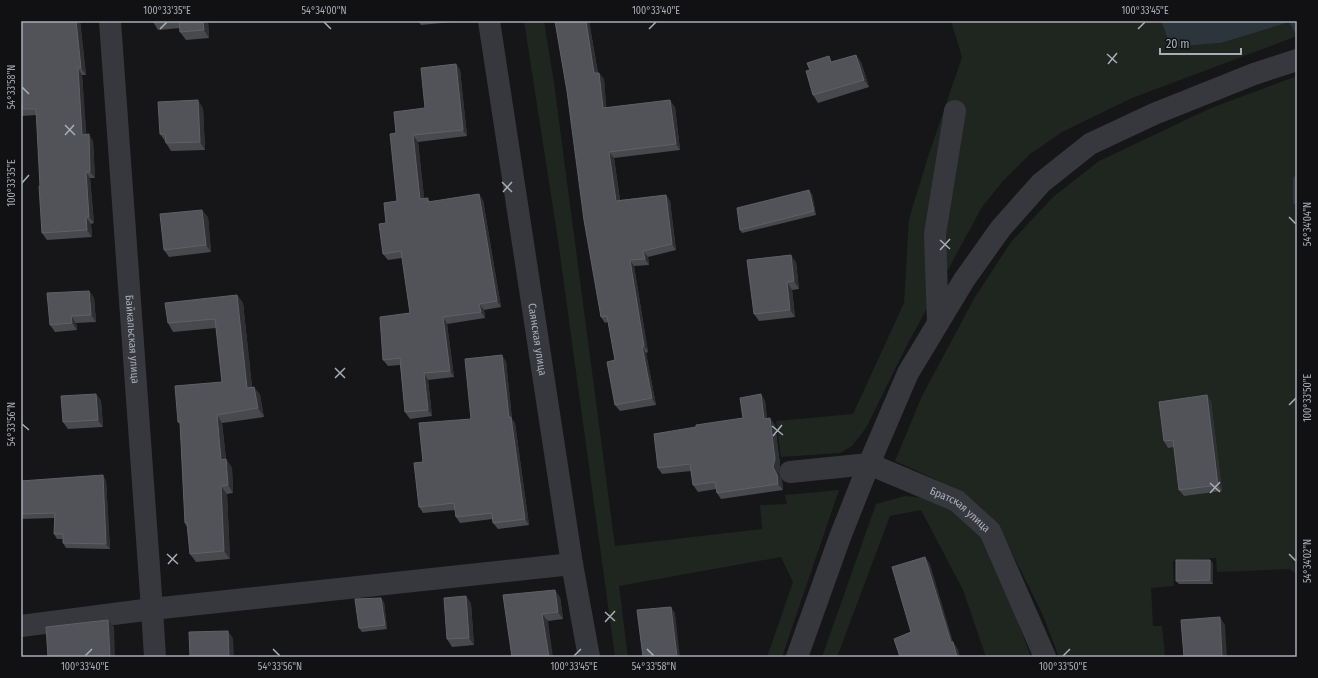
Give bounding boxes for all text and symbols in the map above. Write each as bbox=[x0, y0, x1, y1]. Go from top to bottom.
text: 100°33'35"E bbox=[143, 5, 191, 17]
text: 54°34'00"N bbox=[301, 5, 347, 17]
text: 100°33'40"E bbox=[632, 5, 680, 17]
text: 100°33'45"E bbox=[1121, 5, 1169, 17]
scale bar bbox=[1160, 30, 1241, 56]
text: 20 m bbox=[1166, 37, 1190, 51]
text: 54°33'58"N bbox=[6, 65, 18, 109]
text: 100°33'35"E bbox=[6, 159, 18, 207]
text: 54°34'04"N bbox=[1302, 202, 1314, 246]
street label: Байкальская улица bbox=[123, 294, 142, 384]
street label: Саянская улица bbox=[526, 302, 550, 376]
text: 100°33'50"E bbox=[1302, 374, 1314, 422]
text: 54°33'56"N bbox=[6, 402, 18, 446]
street label: Братская улица bbox=[928, 484, 993, 535]
text: 54°34'02"N bbox=[1302, 539, 1314, 583]
text: 100°33'40"E bbox=[61, 661, 109, 673]
text: 54°33'56"N bbox=[258, 661, 302, 673]
text: 100°33'45"E bbox=[550, 661, 598, 673]
text: 54°33'58"N bbox=[632, 661, 676, 673]
text: 100°33'50"E bbox=[1039, 661, 1087, 673]

